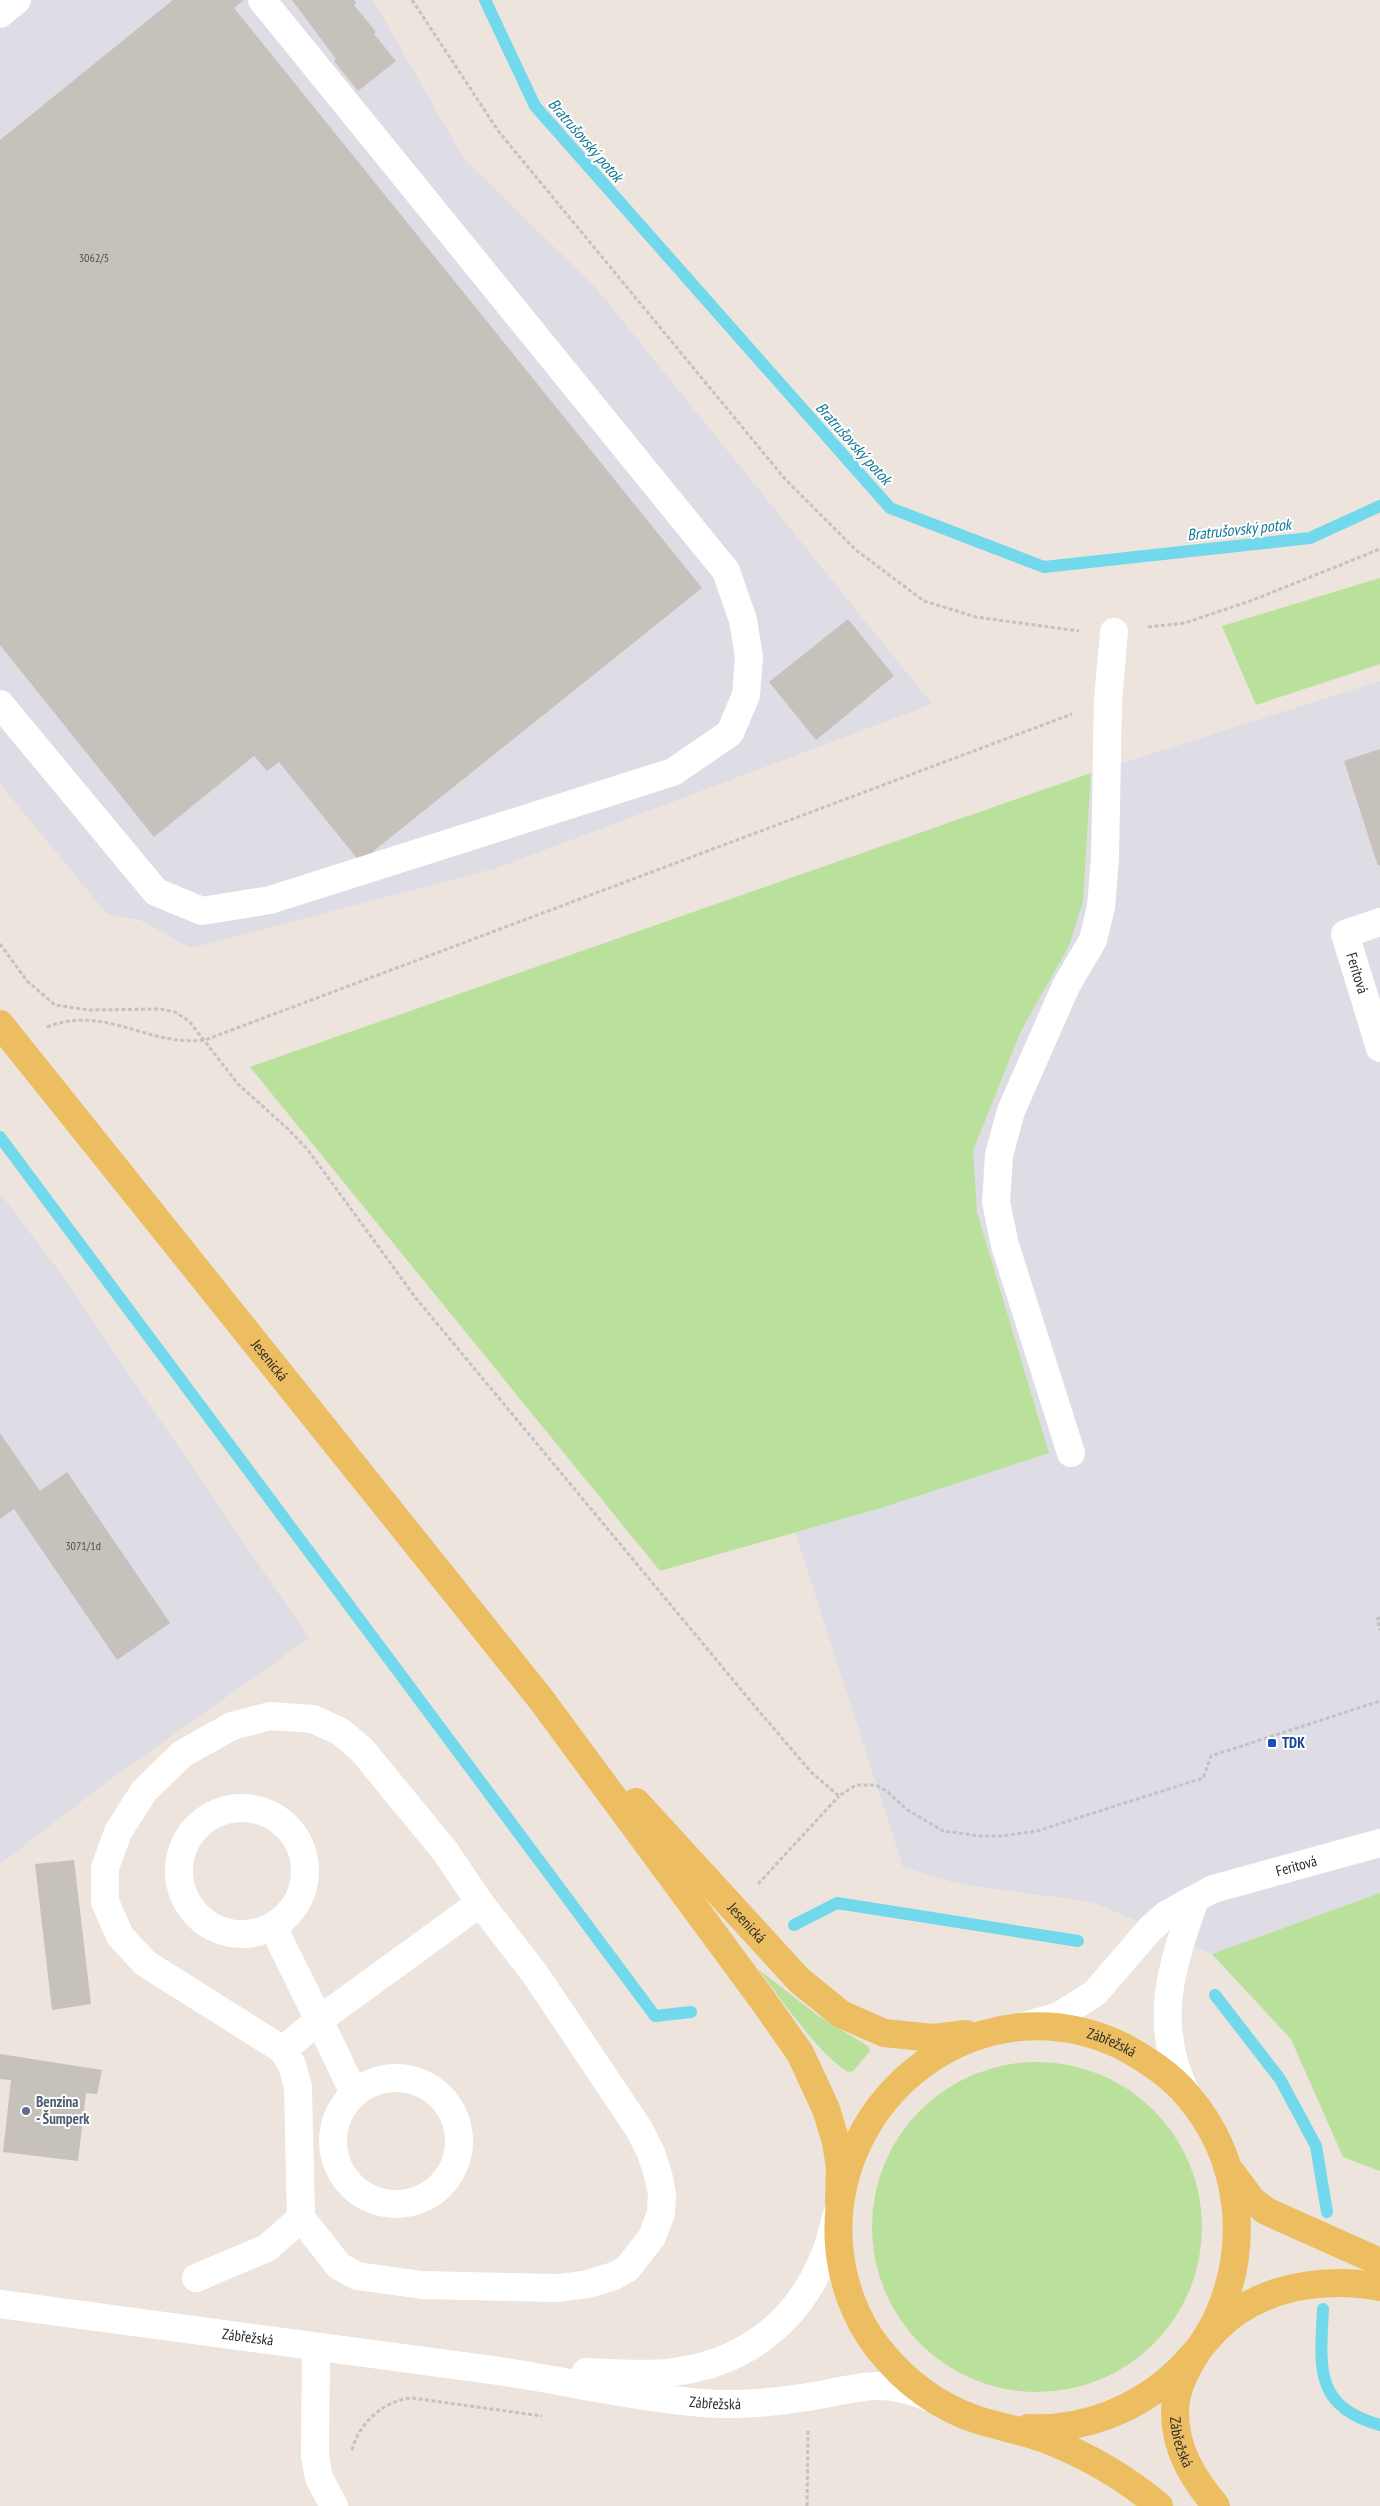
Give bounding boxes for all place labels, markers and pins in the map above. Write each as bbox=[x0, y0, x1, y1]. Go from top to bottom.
place label: TDK bbox=[1282, 1733, 1305, 1752]
marker: TDK bbox=[1266, 1737, 1278, 1749]
place label: Benzina - Šumperk bbox=[36, 2092, 90, 2128]
marker: Benzina - Šumperk bbox=[20, 2105, 32, 2117]

